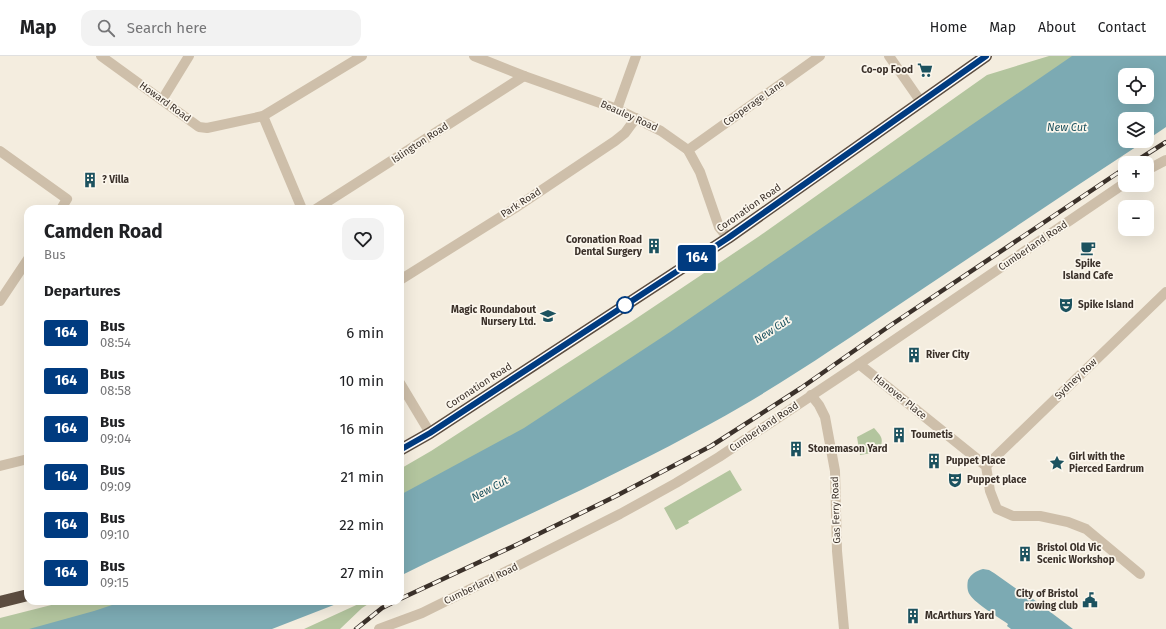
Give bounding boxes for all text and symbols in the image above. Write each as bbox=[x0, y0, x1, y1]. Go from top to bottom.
search box bbox=[81, 10, 361, 46]
text: Map bbox=[20, 16, 57, 39]
icon: search bbox=[95, 17, 117, 39]
text: Search here bbox=[127, 19, 207, 37]
text: Home bbox=[930, 19, 967, 36]
text: Map bbox=[989, 19, 1016, 36]
text: About bbox=[1038, 19, 1076, 36]
text: Contact bbox=[1098, 19, 1146, 36]
supermarket icon: Co-op Food bbox=[916, 61, 934, 79]
place label: Co-op Food bbox=[861, 64, 913, 76]
map controls bbox=[1118, 68, 1154, 236]
button: locate bbox=[1118, 68, 1154, 104]
street label: Cooperage Lane bbox=[721, 77, 787, 129]
street label: Howard Road bbox=[137, 79, 193, 125]
street label: Beauley Road bbox=[598, 98, 660, 134]
button: layers bbox=[1118, 112, 1154, 148]
street label: Islington Road bbox=[389, 120, 451, 166]
water label: New Cut bbox=[1047, 121, 1087, 134]
button: + bbox=[1118, 156, 1154, 192]
building icon: ? Villa bbox=[81, 171, 99, 189]
place label: ? Villa bbox=[102, 174, 130, 186]
street label: Coronation Road bbox=[715, 181, 783, 235]
street label: Park Road bbox=[499, 186, 543, 220]
button: − bbox=[1118, 200, 1154, 236]
button: heart bbox=[342, 218, 384, 260]
street label: Cumberland Road bbox=[996, 218, 1070, 274]
text: Camden Road bbox=[44, 220, 163, 243]
place label: Coronation Road Dental Surgery bbox=[566, 234, 643, 258]
building icon: Coronation Road Dental Surgery bbox=[645, 237, 663, 255]
cafe icon: Spike Island Cafe bbox=[1079, 239, 1097, 257]
line badge: 164 bbox=[674, 245, 720, 271]
text: Bus bbox=[44, 247, 66, 262]
text: 164 bbox=[686, 249, 708, 266]
place label: Spike Island Cafe bbox=[1063, 258, 1114, 282]
text: Departures bbox=[44, 282, 121, 300]
unlabelled marker bbox=[616, 296, 634, 314]
theatre icon: Spike Island bbox=[1057, 296, 1075, 314]
place label: Spike Island bbox=[1078, 299, 1134, 311]
place label: Magic Roundabout Nursery Ltd. bbox=[451, 304, 537, 328]
school or university icon: Magic Roundabout Nursery Ltd. bbox=[539, 307, 557, 325]
water label: New Cut bbox=[752, 314, 792, 346]
text: Bus bbox=[100, 317, 125, 335]
text: 164 bbox=[55, 324, 77, 341]
text: 6 min bbox=[346, 324, 384, 342]
text: 08:54 bbox=[100, 335, 131, 350]
building icon: River City bbox=[905, 346, 923, 364]
place label: River City bbox=[926, 349, 970, 361]
street label: Sydney Row bbox=[1052, 356, 1100, 402]
street label: Coronation Road bbox=[444, 360, 514, 412]
text: Bus bbox=[100, 365, 125, 383]
text: 164 bbox=[55, 372, 77, 389]
text: 10 min bbox=[339, 372, 384, 390]
street label: Hanover Place bbox=[871, 372, 929, 422]
text: 08:58 bbox=[100, 383, 131, 398]
street label: Cumberland Road bbox=[727, 399, 801, 455]
text: Bus bbox=[100, 413, 125, 431]
text: 164 bbox=[55, 420, 77, 437]
text: 16 min bbox=[340, 420, 384, 438]
building icon: Toumetis bbox=[890, 426, 908, 444]
place label: Toumetis bbox=[911, 429, 953, 441]
text: 09:04 bbox=[100, 431, 131, 446]
building icon: Stonemason Yard bbox=[787, 440, 805, 458]
place label: Stonemason Yard bbox=[808, 443, 887, 455]
place label: Girl with the Pierced Eardrum bbox=[1069, 451, 1144, 475]
building icon: Puppet Place bbox=[925, 452, 943, 470]
place icon: Girl with the Pierced Eardrum bbox=[1048, 454, 1066, 472]
place label: Puppet Place bbox=[946, 455, 1006, 467]
text: Bus bbox=[100, 461, 125, 479]
text: 164 bbox=[55, 468, 77, 485]
text: 21 min bbox=[341, 468, 384, 486]
theatre icon: Puppet place bbox=[946, 471, 964, 489]
water label: New Cut bbox=[469, 474, 511, 504]
place label: Puppet place bbox=[967, 474, 1027, 486]
street label: Gas Ferry Road bbox=[829, 476, 843, 544]
text: 09:09 bbox=[100, 479, 131, 494]
text: Bus bbox=[100, 509, 125, 527]
text: 164 bbox=[55, 516, 77, 533]
text: 22 min bbox=[339, 516, 384, 534]
text: 09:10 bbox=[100, 527, 129, 542]
place label: Bristol Old Vic Scenic Workshop bbox=[1037, 542, 1115, 566]
building icon: Bristol Old Vic Scenic Workshop bbox=[1016, 545, 1034, 563]
text: Bus bbox=[100, 557, 125, 575]
street label: Cumberland Road bbox=[442, 561, 520, 607]
text: 164 bbox=[55, 564, 77, 581]
text: 27 min bbox=[340, 564, 384, 582]
text: 09:15 bbox=[100, 575, 129, 590]
place label: City of Bristol rowing club bbox=[1016, 588, 1078, 612]
public building icon: City of Bristol rowing club bbox=[1081, 591, 1099, 609]
building icon: McArthurs Yard bbox=[904, 607, 922, 625]
place label: McArthurs Yard bbox=[925, 610, 994, 622]

